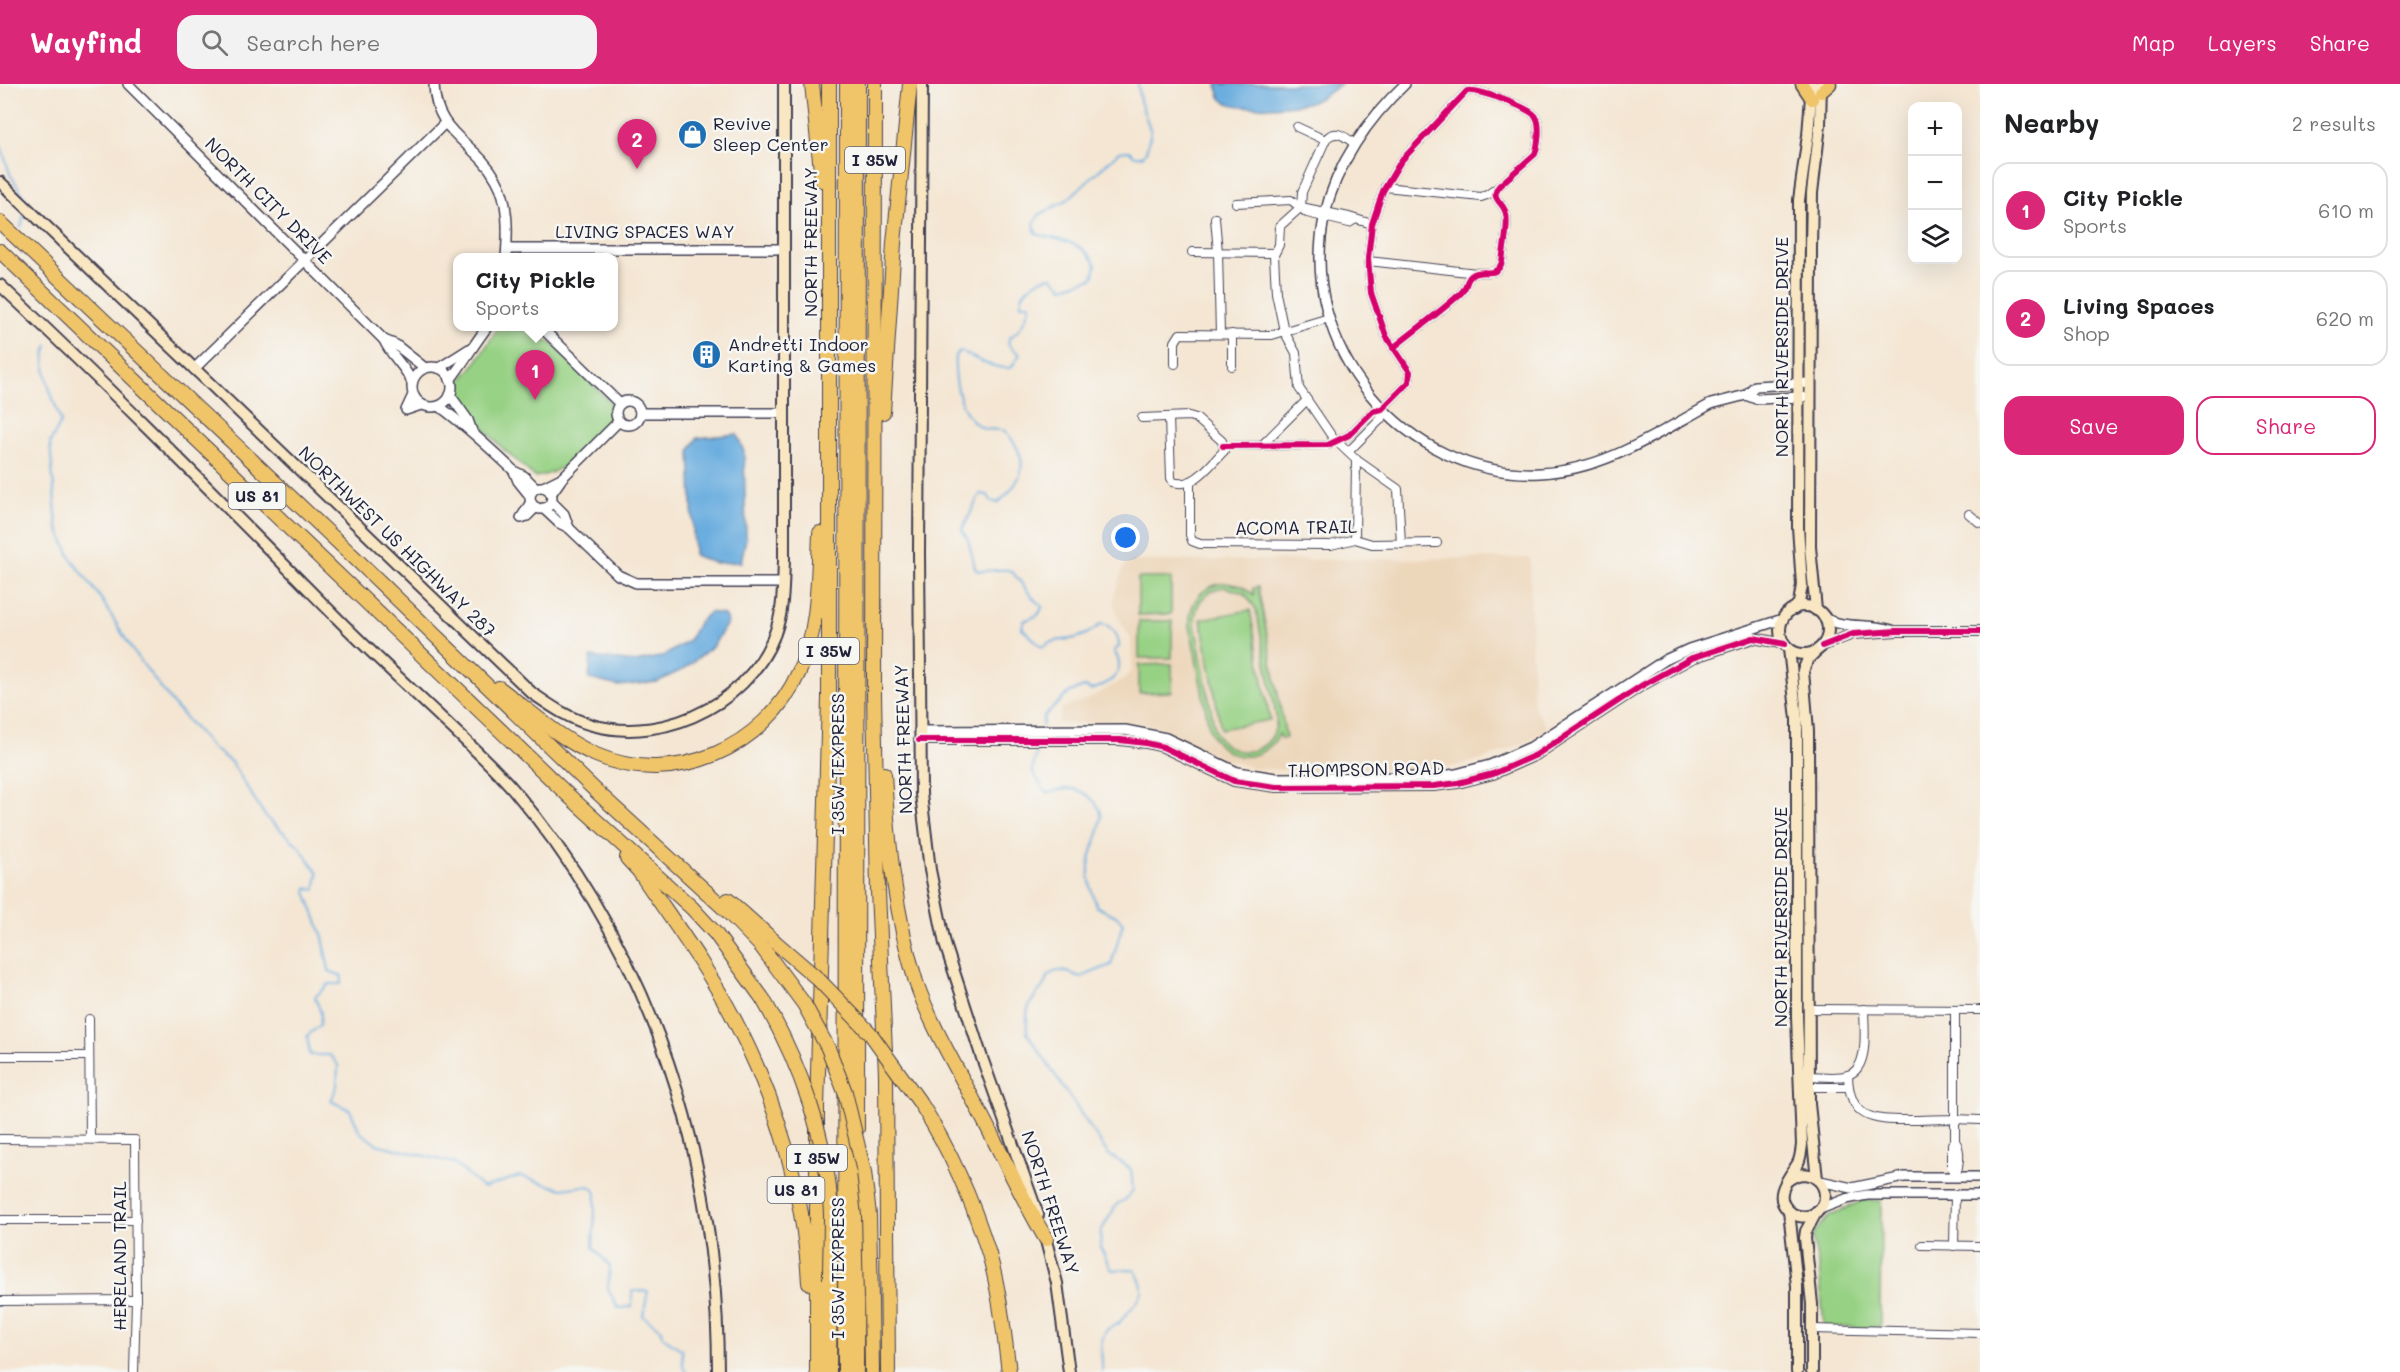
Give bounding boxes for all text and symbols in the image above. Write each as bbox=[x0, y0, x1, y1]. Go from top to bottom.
search box bbox=[177, 15, 597, 69]
text: Wayfind bbox=[30, 24, 141, 60]
icon: search bbox=[198, 26, 231, 59]
text: Search here bbox=[246, 28, 380, 57]
text: Map bbox=[2132, 29, 2175, 56]
text: Layers bbox=[2208, 29, 2277, 56]
text: Share bbox=[2310, 29, 2370, 56]
map controls bbox=[1908, 102, 1962, 264]
button: + bbox=[1908, 102, 1962, 156]
text: Nearby bbox=[2004, 106, 2099, 140]
text: 2 results bbox=[2292, 110, 2376, 136]
place label: Revive Sleep Center bbox=[713, 111, 829, 156]
shop icon: Revive Sleep Center bbox=[676, 118, 708, 150]
pin: 2 bbox=[618, 120, 656, 169]
street label: NORTH CITY DRIVE bbox=[200, 132, 337, 269]
road number: I 35W bbox=[845, 147, 905, 173]
button: − bbox=[1908, 156, 1962, 210]
street label: NORTH FREEWAY bbox=[798, 167, 822, 317]
text: City Pickle bbox=[2063, 183, 2183, 212]
text: 1 bbox=[2021, 197, 2030, 223]
text: 610 m bbox=[2318, 197, 2374, 223]
button: layers bbox=[1908, 210, 1962, 264]
text: Sports bbox=[2063, 212, 2127, 238]
street label: LIVING SPACES WAY bbox=[555, 219, 735, 243]
street label: NORTH RIVERSIDE DRIVE bbox=[1769, 237, 1793, 457]
popup bbox=[453, 253, 618, 331]
text: City Pickle bbox=[476, 265, 595, 294]
text: Living Spaces bbox=[2063, 291, 2215, 320]
text: Sports bbox=[476, 294, 540, 320]
text: 2 bbox=[2020, 305, 2031, 331]
text: 620 m bbox=[2316, 305, 2374, 331]
text: Shop bbox=[2063, 320, 2110, 346]
place label: Andretti Indoor Karting & Games bbox=[728, 332, 876, 377]
building icon: Andretti Indoor Karting & Games bbox=[691, 339, 723, 371]
pin: 1 bbox=[516, 350, 554, 400]
button: Save bbox=[2004, 396, 2184, 455]
button: Share bbox=[2196, 396, 2376, 455]
street label: NORTHWEST US HIGHWAY 287 bbox=[294, 440, 502, 642]
road number: US 81 bbox=[228, 483, 286, 509]
street label: ACOMA TRAIL bbox=[1235, 514, 1358, 540]
your location bbox=[1111, 523, 1140, 552]
road number: I 35W bbox=[799, 638, 859, 664]
street label: NORTH FREEWAY bbox=[888, 664, 918, 814]
street label: I 35W TEXPRESS bbox=[825, 693, 849, 835]
street label: THOMPSON ROAD bbox=[1288, 756, 1444, 782]
street label: NORTH RIVERSIDE DRIVE bbox=[1768, 807, 1792, 1027]
street label: NORTH FREEWAY bbox=[1016, 1128, 1086, 1278]
road number: I 35W bbox=[787, 1145, 847, 1171]
road number: US 81 bbox=[768, 1177, 824, 1203]
street label: HERELAND TRAIL bbox=[107, 1181, 131, 1331]
street label: I 35W TEXPRESS bbox=[825, 1197, 849, 1339]

